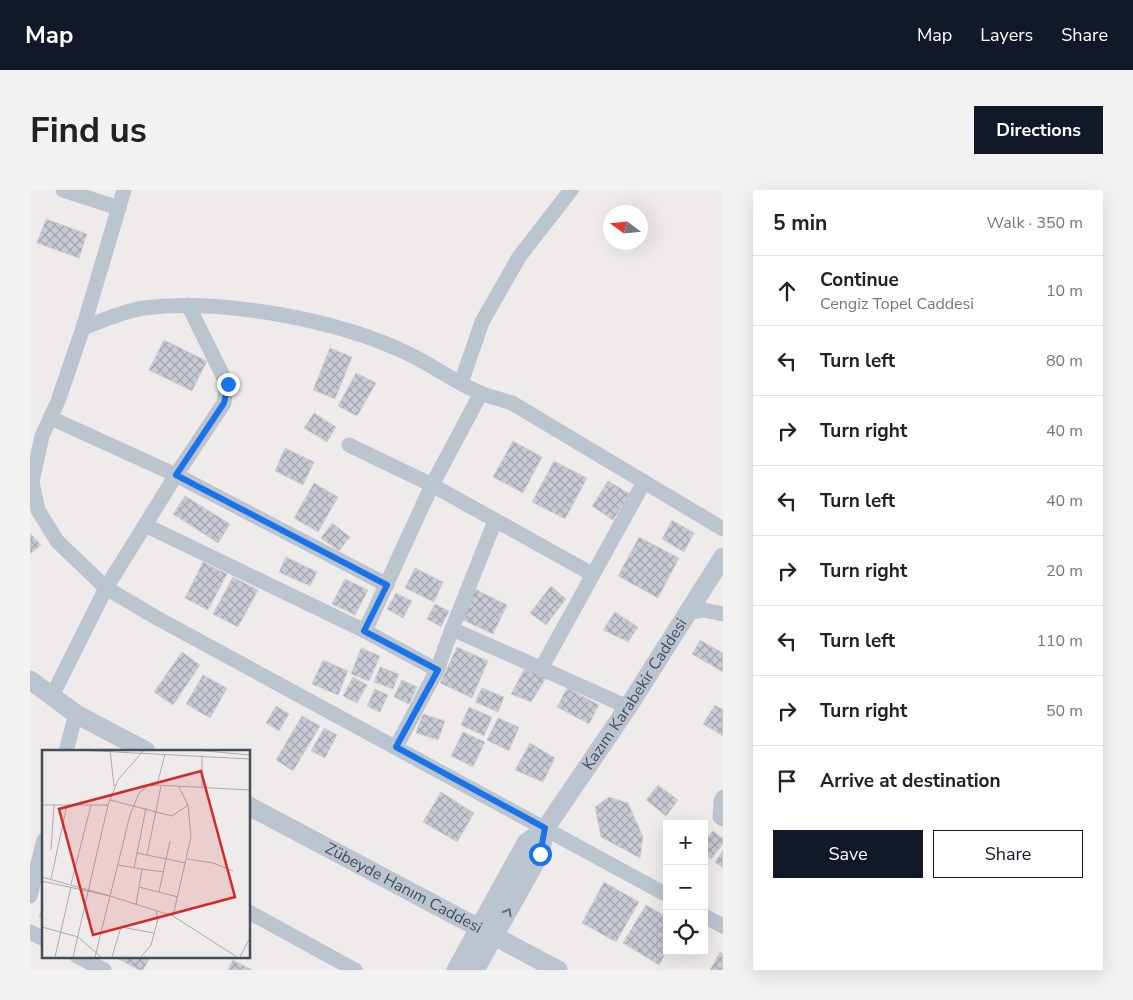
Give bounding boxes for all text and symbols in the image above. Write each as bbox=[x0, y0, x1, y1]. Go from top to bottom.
text: Map bbox=[25, 19, 73, 51]
text: Map bbox=[917, 23, 952, 47]
text: Layers bbox=[980, 23, 1033, 47]
text: Share bbox=[1061, 23, 1108, 47]
button: Directions bbox=[974, 106, 1103, 154]
text: Find us bbox=[30, 107, 147, 154]
north arrow bbox=[603, 205, 648, 250]
text: 5 min bbox=[773, 209, 827, 237]
text: Walk · 350 m bbox=[987, 212, 1083, 234]
text: Continue bbox=[820, 267, 899, 293]
icon: ahead bbox=[773, 277, 801, 305]
text: 10 m bbox=[1046, 280, 1083, 302]
text: Cengiz Topel Caddesi bbox=[820, 293, 974, 315]
icon: left bbox=[773, 347, 801, 375]
text: Turn left bbox=[820, 348, 895, 374]
text: 80 m bbox=[1046, 350, 1083, 372]
route end bbox=[217, 373, 240, 396]
icon: right bbox=[773, 417, 801, 445]
text: Turn right bbox=[820, 418, 907, 444]
text: 40 m bbox=[1046, 420, 1083, 442]
icon: left bbox=[773, 487, 801, 515]
text: Turn left bbox=[820, 488, 895, 514]
text: 40 m bbox=[1046, 490, 1083, 512]
icon: right bbox=[773, 557, 801, 585]
text: Turn right bbox=[820, 558, 907, 584]
text: 20 m bbox=[1046, 560, 1083, 582]
street label: Kazım Karabekir Caddesi bbox=[577, 614, 692, 774]
icon: left bbox=[773, 627, 801, 655]
text: Turn left bbox=[820, 628, 895, 654]
text: 110 m bbox=[1036, 630, 1083, 652]
icon: right bbox=[773, 697, 801, 725]
text: Turn right bbox=[820, 698, 907, 724]
text: 50 m bbox=[1046, 700, 1083, 722]
inset map bbox=[42, 750, 250, 958]
icon: arrive bbox=[773, 767, 801, 795]
text: Arrive at destination bbox=[820, 768, 1001, 794]
map controls bbox=[663, 820, 708, 955]
button: + bbox=[663, 820, 708, 865]
button: Save bbox=[773, 830, 923, 878]
button: Share bbox=[933, 830, 1083, 878]
street label: Zübeyde Hanım Caddesi bbox=[321, 837, 486, 939]
route start bbox=[529, 843, 552, 866]
button: − bbox=[663, 865, 708, 910]
one-way arrow bbox=[501, 908, 511, 917]
button: locate bbox=[663, 910, 708, 955]

